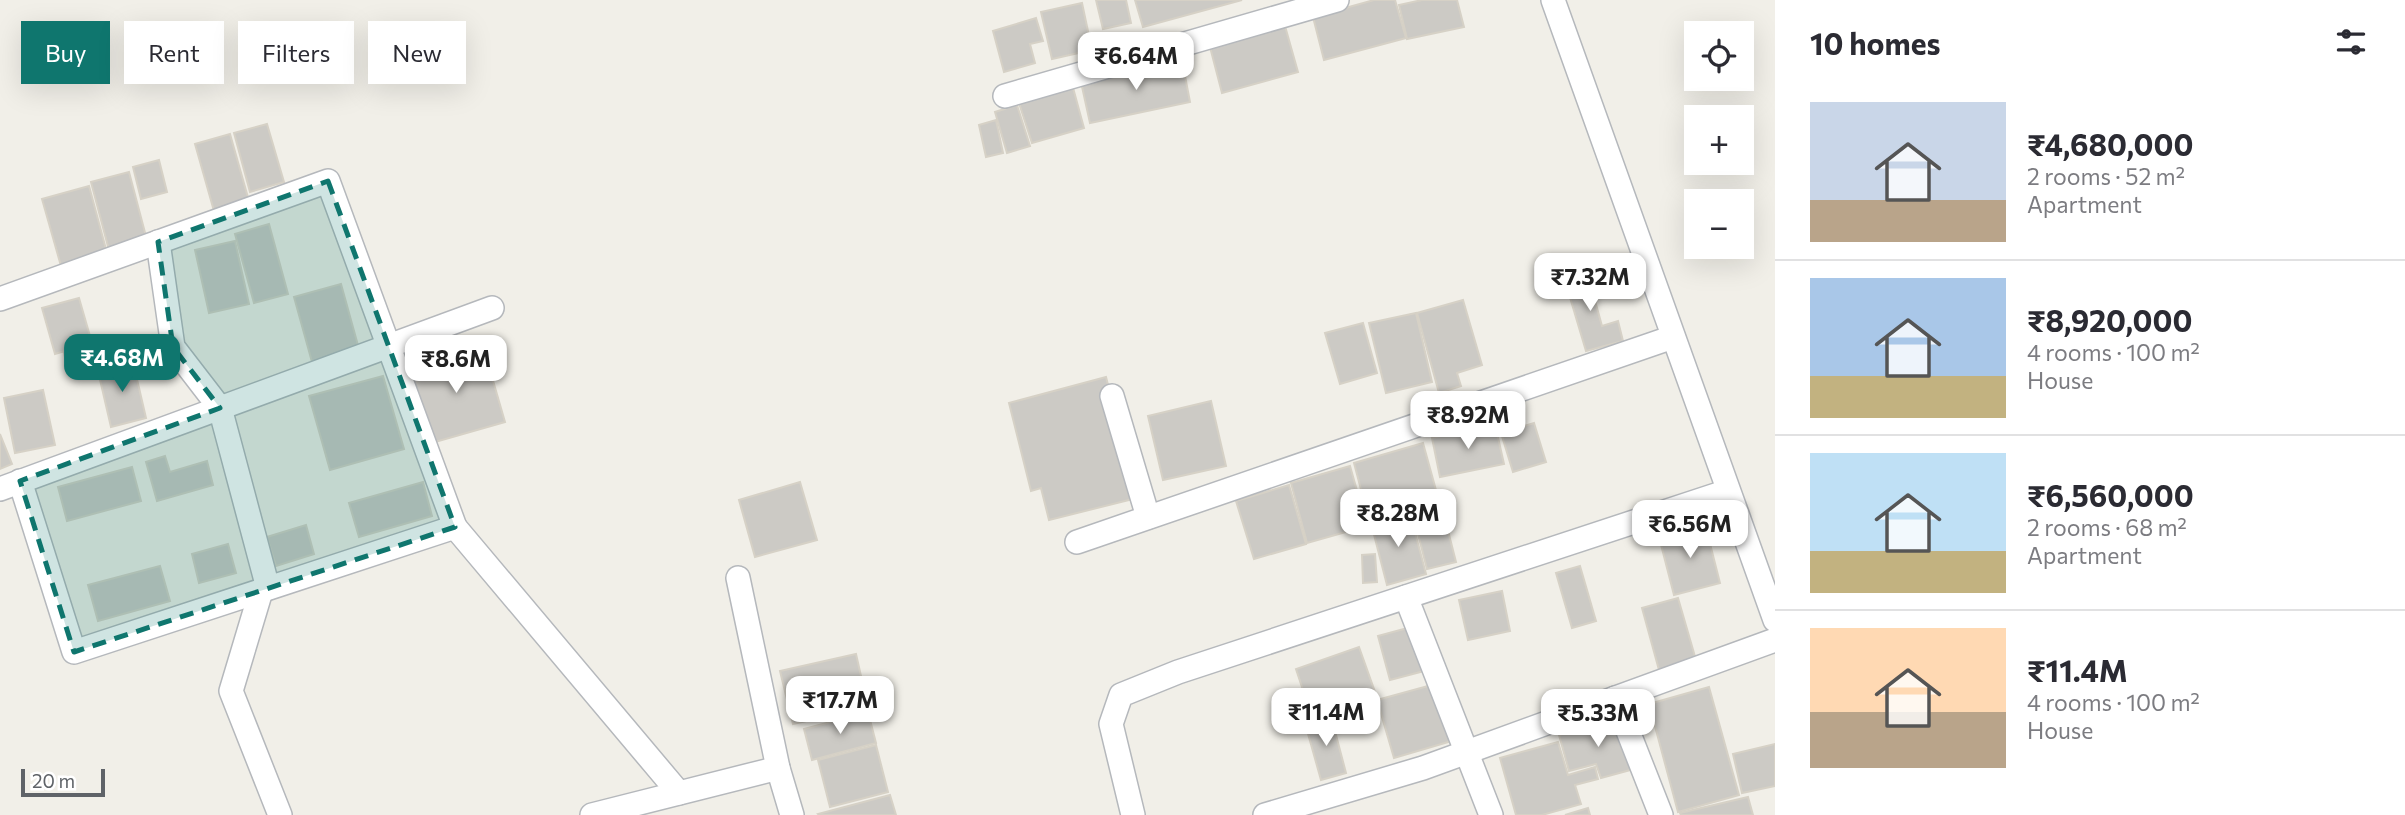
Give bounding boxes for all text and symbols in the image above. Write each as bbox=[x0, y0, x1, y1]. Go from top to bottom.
chip: Buy bbox=[21, 21, 110, 84]
chip: Rent bbox=[124, 21, 224, 84]
chip: Filters bbox=[238, 21, 354, 84]
chip: New bbox=[368, 21, 466, 84]
map controls bbox=[1684, 21, 1754, 259]
button: locate bbox=[1684, 21, 1754, 91]
icon: filters bbox=[2332, 23, 2370, 61]
text: 10 homes bbox=[1810, 24, 1940, 61]
pin: ₹6.64M bbox=[1079, 32, 1193, 92]
text: ₹6.64M bbox=[1094, 41, 1178, 69]
button: + bbox=[1684, 105, 1754, 175]
text: ₹4,680,000 bbox=[2027, 125, 2193, 162]
icon: home bbox=[1866, 130, 1950, 214]
text: 2 rooms · 52 m² bbox=[2027, 162, 2185, 190]
button: − bbox=[1684, 189, 1754, 259]
text: Apartment bbox=[2027, 190, 2142, 218]
pin: ₹7.32M bbox=[1533, 254, 1647, 313]
text: ₹7.32M bbox=[1550, 262, 1630, 290]
text: ₹8,920,000 bbox=[2027, 301, 2192, 338]
icon: home bbox=[1866, 306, 1950, 390]
pin: ₹4.68M bbox=[65, 334, 179, 394]
pin: ₹8.6M bbox=[407, 336, 505, 395]
text: 4 rooms · 100 m² bbox=[2027, 338, 2200, 366]
text: ₹4.68M bbox=[80, 343, 164, 371]
text: ₹8.6M bbox=[421, 344, 491, 372]
text: House bbox=[2027, 366, 2093, 394]
pin: ₹8.92M bbox=[1411, 392, 1525, 451]
text: ₹8.92M bbox=[1426, 400, 1510, 428]
text: ₹6,560,000 bbox=[2027, 476, 2194, 513]
icon: home bbox=[1866, 481, 1950, 565]
pin: ₹8.28M bbox=[1341, 490, 1455, 549]
text: ₹8.28M bbox=[1356, 498, 1440, 526]
pin: ₹6.56M bbox=[1633, 500, 1747, 560]
text: ₹6.56M bbox=[1648, 509, 1732, 537]
text: 2 rooms · 68 m² bbox=[2027, 513, 2187, 541]
text: Apartment bbox=[2027, 541, 2142, 569]
text: ₹11.4M bbox=[2027, 651, 2128, 688]
icon: home bbox=[1866, 656, 1950, 740]
pin: ₹17.7M bbox=[783, 676, 897, 736]
text: ₹17.7M bbox=[802, 685, 878, 713]
pin: ₹11.4M bbox=[1269, 688, 1383, 748]
text: 4 rooms · 100 m² bbox=[2027, 688, 2200, 716]
pin: ₹5.33M bbox=[1541, 690, 1655, 749]
text: ₹11.4M bbox=[1287, 697, 1365, 725]
text: ₹5.33M bbox=[1557, 698, 1639, 726]
text: House bbox=[2027, 716, 2093, 744]
scale bar bbox=[21, 766, 105, 798]
text: 20 m bbox=[32, 769, 75, 792]

